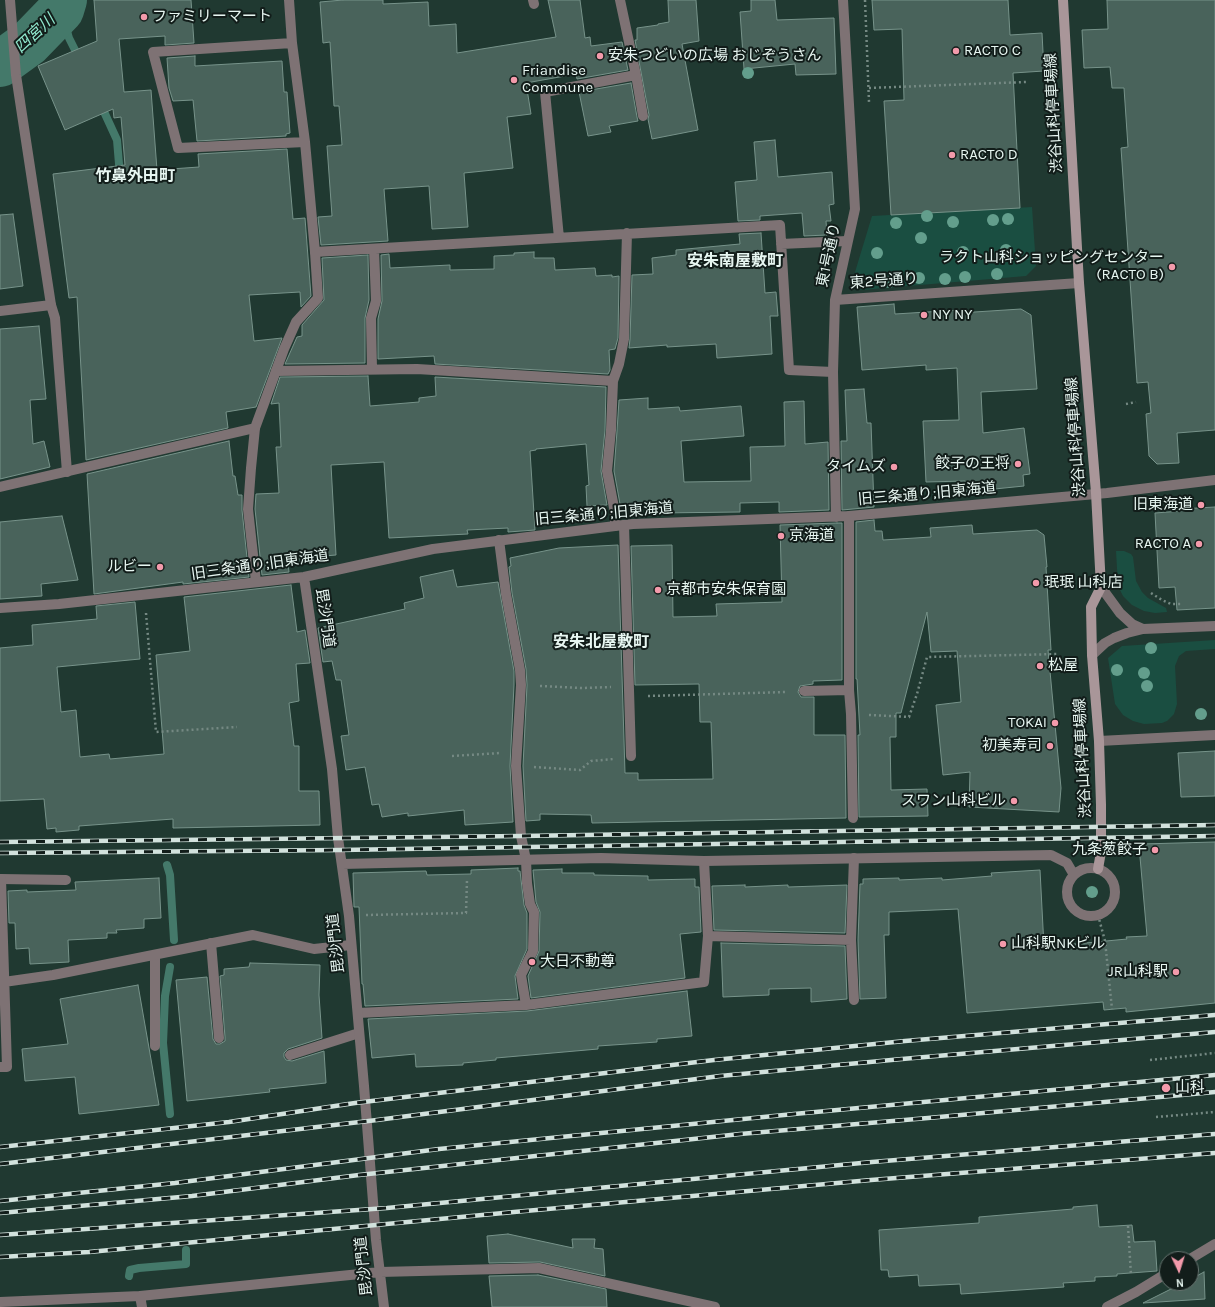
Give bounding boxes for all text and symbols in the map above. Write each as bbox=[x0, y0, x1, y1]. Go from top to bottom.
place label: ファミリーマート bbox=[152, 8, 272, 26]
water label: 四宮川 bbox=[11, 11, 59, 57]
marker: ファミリーマート bbox=[139, 12, 149, 22]
place label: RACTO C bbox=[964, 42, 1021, 60]
marker: RACTO C bbox=[951, 46, 961, 56]
place label: 安朱つどいの広場 おじぞうさん bbox=[608, 47, 822, 65]
marker: 安朱つどいの広場 おじぞうさん bbox=[595, 51, 605, 61]
street label: 渋谷山科停車場線 bbox=[1042, 53, 1066, 173]
place label: Friandise Commune bbox=[522, 62, 593, 97]
marker: Friandise Commune bbox=[509, 75, 519, 85]
place label: RACTO D bbox=[960, 146, 1018, 164]
marker: RACTO D bbox=[947, 150, 957, 160]
district label: 竹鼻外田町 bbox=[95, 166, 175, 186]
street label: 東1号通り bbox=[813, 221, 845, 289]
place label: ラクト山科ショッピングセンター (RACTO B) bbox=[939, 249, 1164, 284]
district label: 安朱南屋敷町 bbox=[687, 251, 783, 271]
marker: ラクト山科ショッピングセンター (RACTO B) bbox=[1167, 262, 1177, 272]
street label: 東2号通り bbox=[849, 270, 919, 292]
place label: NY NY bbox=[932, 306, 973, 324]
marker: NY NY bbox=[919, 310, 929, 320]
street label: 渋谷山科停車場線 bbox=[1063, 377, 1089, 497]
place label: 餃子の王将 bbox=[935, 455, 1010, 473]
place label: タイムズ bbox=[826, 458, 886, 476]
marker: 餃子の王将 bbox=[1013, 459, 1023, 469]
marker: タイムズ bbox=[889, 462, 899, 472]
street label: 旧三条通り;旧東海道 bbox=[857, 479, 997, 509]
place label: 旧東海道 bbox=[1133, 496, 1193, 514]
street label: 旧三条通り;旧東海道 bbox=[534, 499, 674, 529]
marker: 旧東海道 bbox=[1196, 500, 1206, 510]
place label: 京海道 bbox=[789, 527, 834, 545]
marker: 京海道 bbox=[776, 531, 786, 541]
place label: RACTO A bbox=[1135, 535, 1191, 553]
marker: RACTO A bbox=[1194, 539, 1204, 549]
street label: 旧三条通り;旧東海道 bbox=[190, 546, 330, 584]
place label: ルビー bbox=[107, 558, 152, 576]
marker: ルビー bbox=[155, 562, 165, 572]
place label: 珉珉 山科店 bbox=[1044, 574, 1123, 592]
marker: 珉珉 山科店 bbox=[1031, 578, 1041, 588]
place label: 京都市安朱保育園 bbox=[666, 581, 786, 599]
marker: 京都市安朱保育園 bbox=[653, 585, 663, 595]
street label: 毘沙門道 bbox=[312, 587, 338, 649]
district label: 安朱北屋敷町 bbox=[553, 632, 649, 652]
place label: 松屋 bbox=[1048, 657, 1078, 675]
marker: 松屋 bbox=[1035, 661, 1045, 671]
street label: 渋谷山科停車場線 bbox=[1071, 698, 1095, 818]
place label: TOKAI bbox=[1008, 714, 1047, 732]
marker: TOKAI bbox=[1050, 718, 1060, 728]
place label: 初美寿司 bbox=[982, 737, 1042, 755]
marker: 初美寿司 bbox=[1045, 741, 1055, 751]
place label: スワン山科ビル bbox=[901, 792, 1006, 810]
marker: スワン山科ビル bbox=[1009, 796, 1019, 806]
place label: 九条葱餃子 bbox=[1072, 841, 1147, 859]
marker: 九条葱餃子 bbox=[1150, 845, 1160, 855]
street label: 毘沙門道 bbox=[324, 912, 348, 974]
place label: 山科駅NKビル bbox=[1011, 935, 1105, 953]
marker: 山科駅NKビル bbox=[998, 939, 1008, 949]
place label: 大日不動尊 bbox=[540, 953, 615, 971]
marker: 大日不動尊 bbox=[527, 957, 537, 967]
place label: JR山科駅 bbox=[1108, 963, 1168, 981]
marker: JR山科駅 bbox=[1171, 967, 1181, 977]
place label: 山科 bbox=[1175, 1079, 1205, 1097]
marker: 山科 bbox=[1160, 1082, 1172, 1094]
street label: 毘沙門道 bbox=[352, 1235, 376, 1297]
north arrow bbox=[1159, 1251, 1199, 1291]
text: N bbox=[1175, 1276, 1184, 1289]

